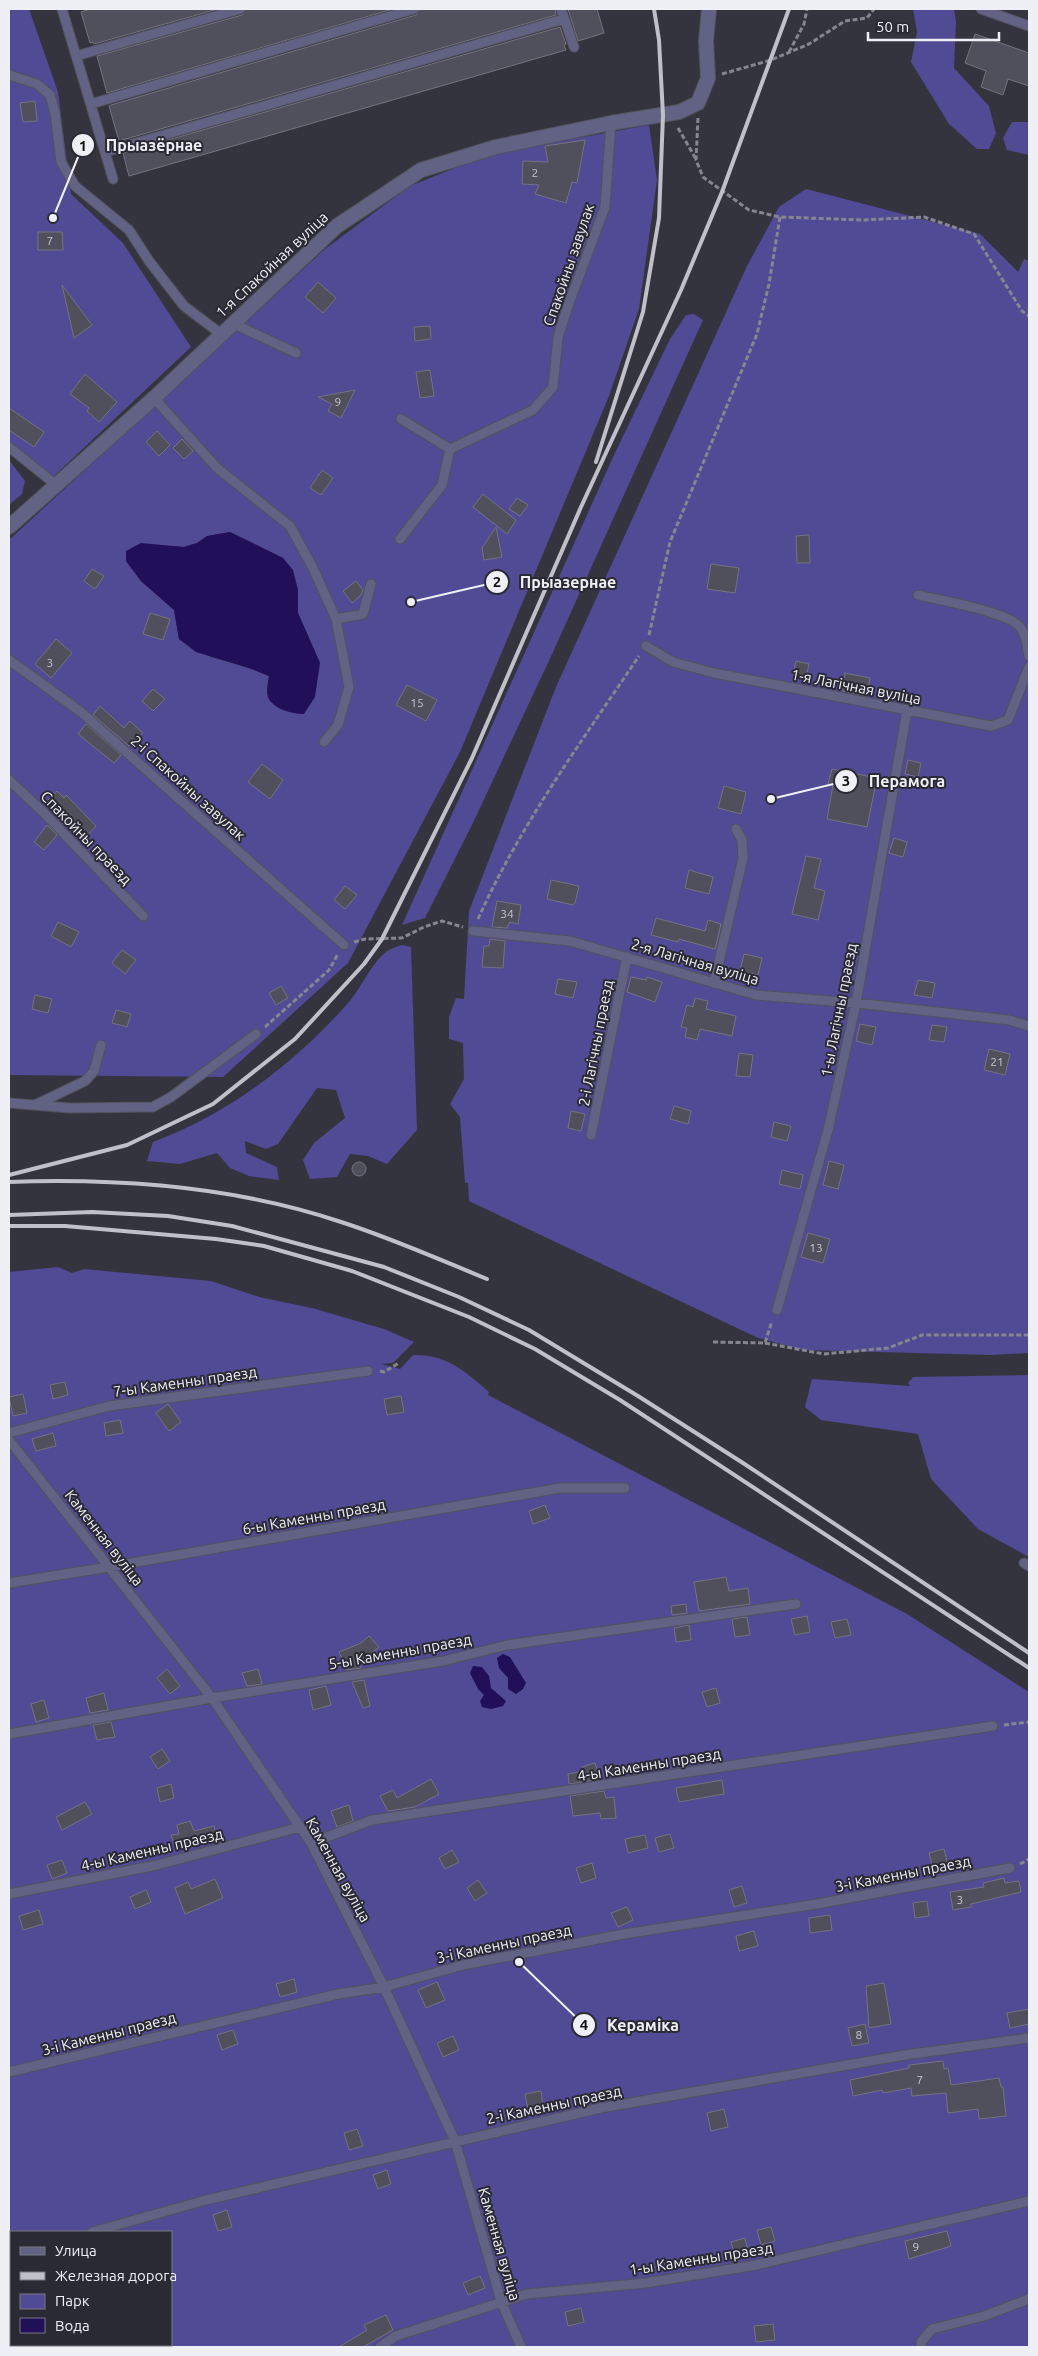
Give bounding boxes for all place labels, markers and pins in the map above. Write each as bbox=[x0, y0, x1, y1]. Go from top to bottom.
callout: Прыазёрнае bbox=[71, 130, 213, 161]
callout: Прыазернае bbox=[485, 567, 626, 598]
callout: Перамога bbox=[833, 766, 955, 797]
callout: Кераміка bbox=[572, 2010, 689, 2041]

